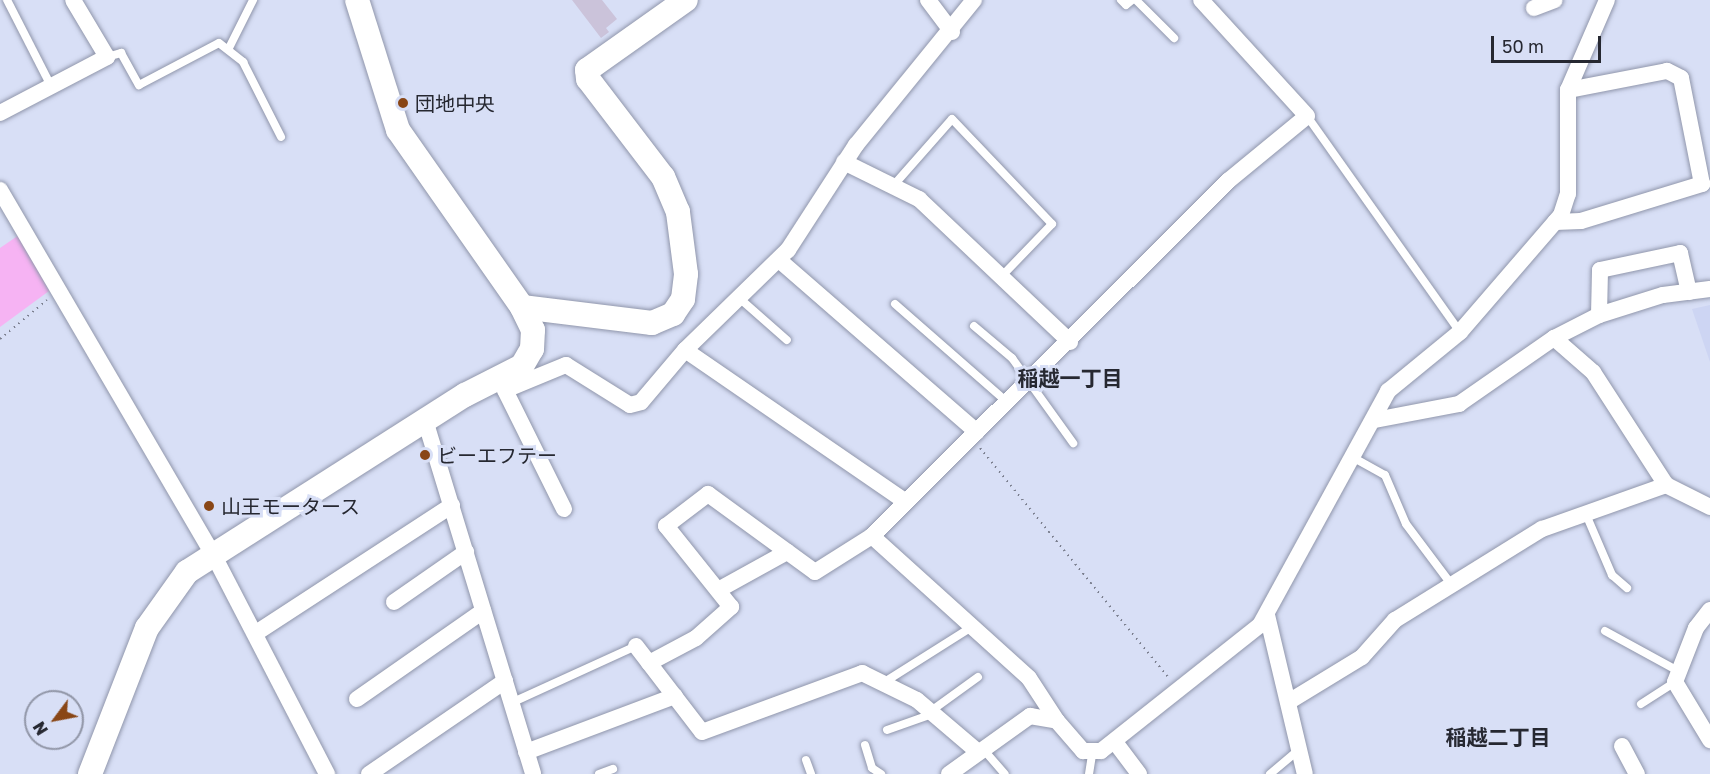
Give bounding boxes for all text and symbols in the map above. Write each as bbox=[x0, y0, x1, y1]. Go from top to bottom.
scale bar bbox=[1494, 24, 1604, 62]
text: 50 m bbox=[1502, 35, 1544, 57]
place label: 団地中央 bbox=[415, 91, 495, 115]
marker: 団地中央 bbox=[396, 96, 410, 110]
district label: 稲越一丁目 bbox=[1018, 365, 1122, 391]
place label: ビーエフテー bbox=[437, 443, 557, 467]
marker: ビーエフテー bbox=[418, 448, 432, 462]
place label: 山王モータース bbox=[221, 494, 361, 518]
marker: 山王モータース bbox=[202, 499, 216, 513]
north arrow bbox=[24, 690, 84, 750]
text: N bbox=[29, 718, 52, 739]
district label: 稲越二丁目 bbox=[1446, 724, 1550, 750]

